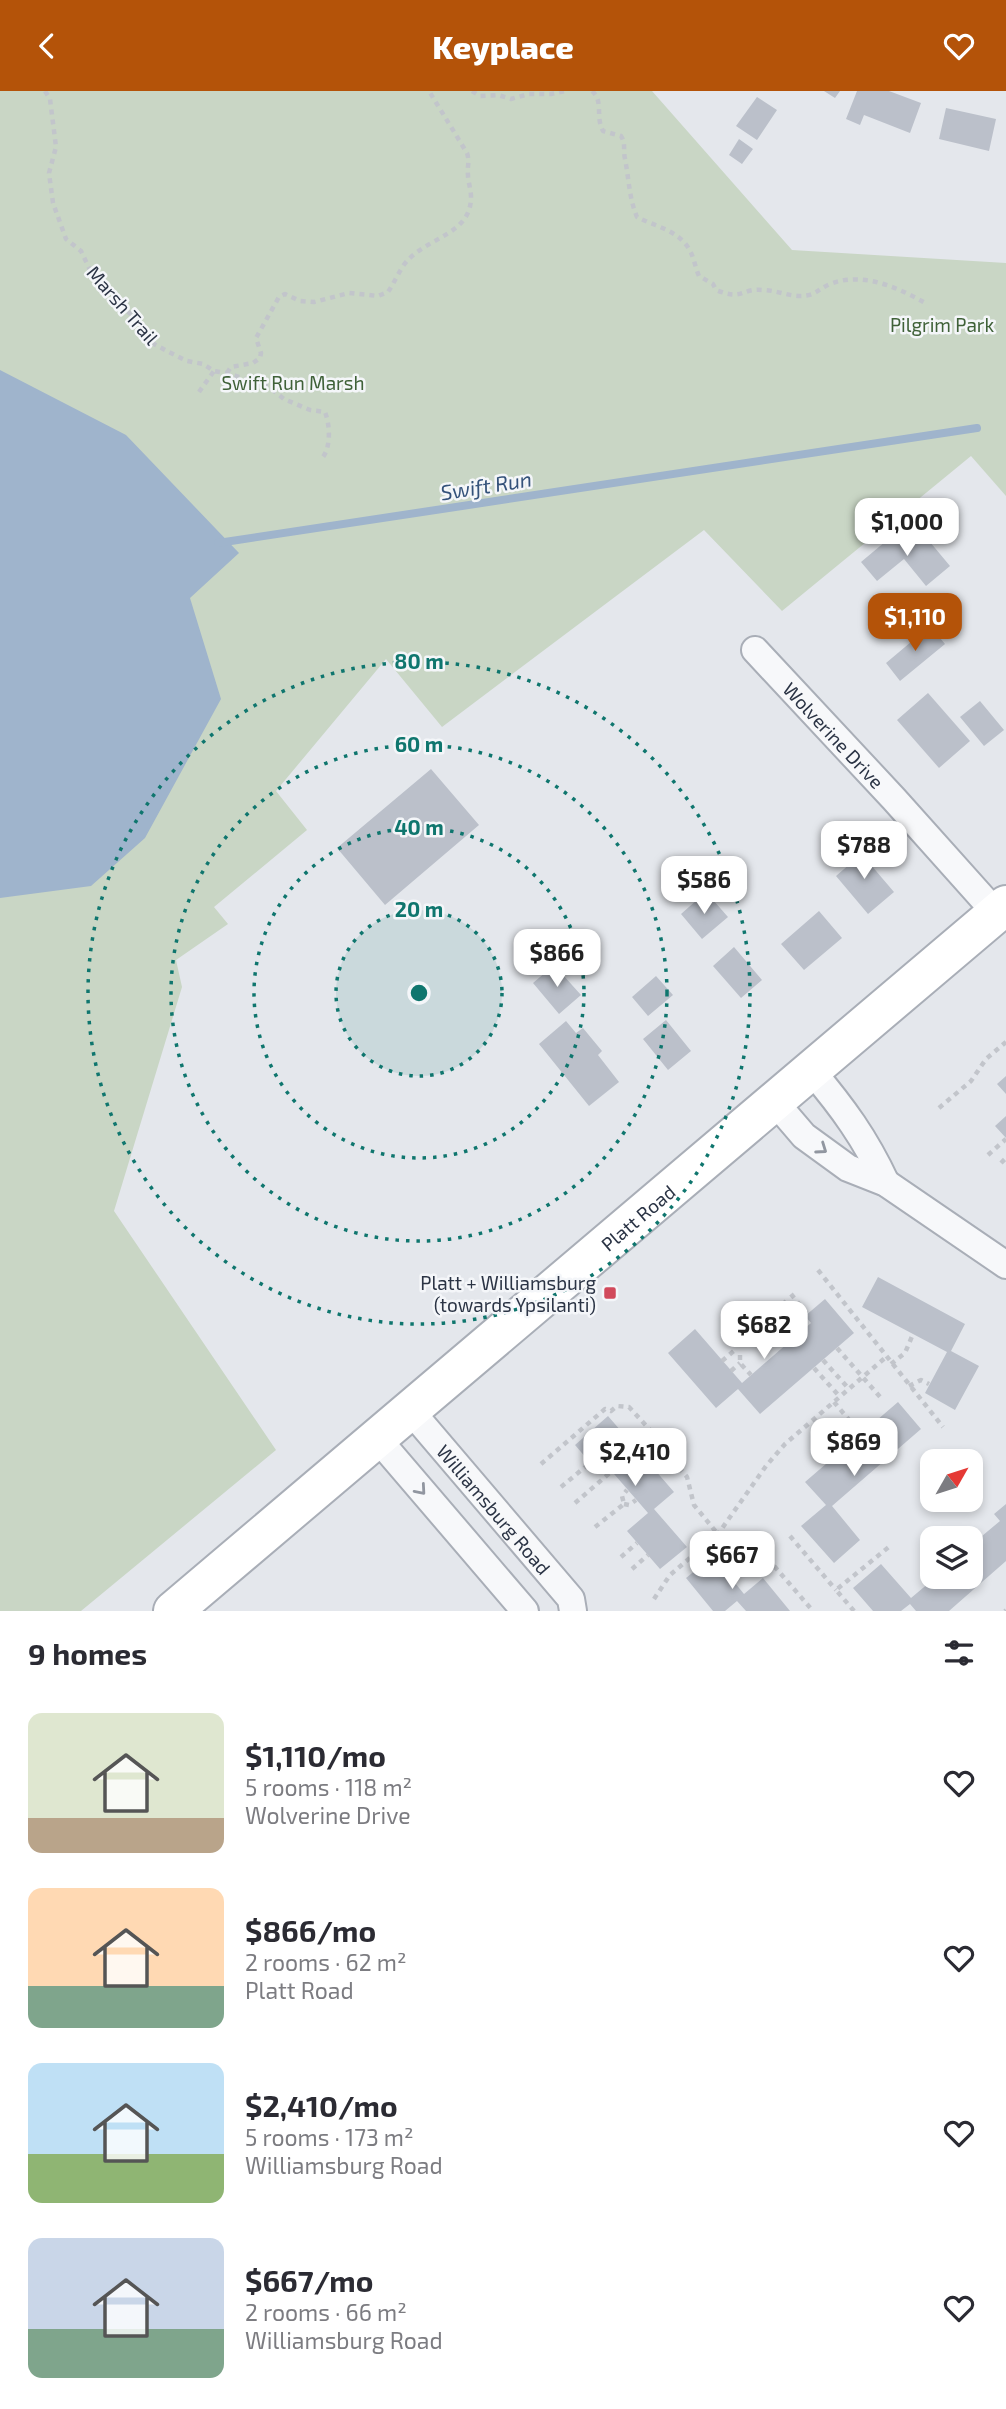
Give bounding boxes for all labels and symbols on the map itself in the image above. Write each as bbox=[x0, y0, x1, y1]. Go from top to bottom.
street label: Marsh Trail bbox=[83, 261, 164, 349]
park label: Pilgrim Park bbox=[890, 313, 994, 336]
park label: Swift Run Marsh bbox=[222, 371, 364, 394]
water label: Swift Run bbox=[439, 465, 533, 505]
pin: $1,000 bbox=[850, 498, 964, 558]
pin: $1,110 bbox=[858, 594, 972, 653]
text: 80 m bbox=[394, 648, 444, 673]
street label: Wolverine Drive bbox=[779, 677, 889, 793]
text: 60 m bbox=[395, 731, 443, 756]
text: 40 m bbox=[394, 814, 444, 839]
pin: $788 bbox=[823, 821, 905, 881]
pin: $586 bbox=[663, 857, 745, 916]
text: 20 m bbox=[395, 896, 443, 921]
pin: $866 bbox=[516, 929, 598, 989]
centre of rings bbox=[407, 981, 431, 1005]
one-way arrow bbox=[814, 1141, 827, 1153]
street label: Platt Road bbox=[596, 1179, 679, 1255]
place label: Platt + Williamsburg (towards Ypsilanti) bbox=[420, 1271, 596, 1316]
marker: Platt + Williamsburg (towards Ypsilanti) bbox=[602, 1285, 618, 1301]
pin: $682 bbox=[723, 1301, 805, 1361]
pin: $869 bbox=[813, 1419, 895, 1478]
pin: $2,410 bbox=[578, 1429, 692, 1488]
street label: Williamsburg Road bbox=[433, 1439, 556, 1579]
north arrow bbox=[920, 1449, 984, 1512]
one-way arrow bbox=[413, 1482, 425, 1495]
pin: $667 bbox=[691, 1531, 773, 1591]

